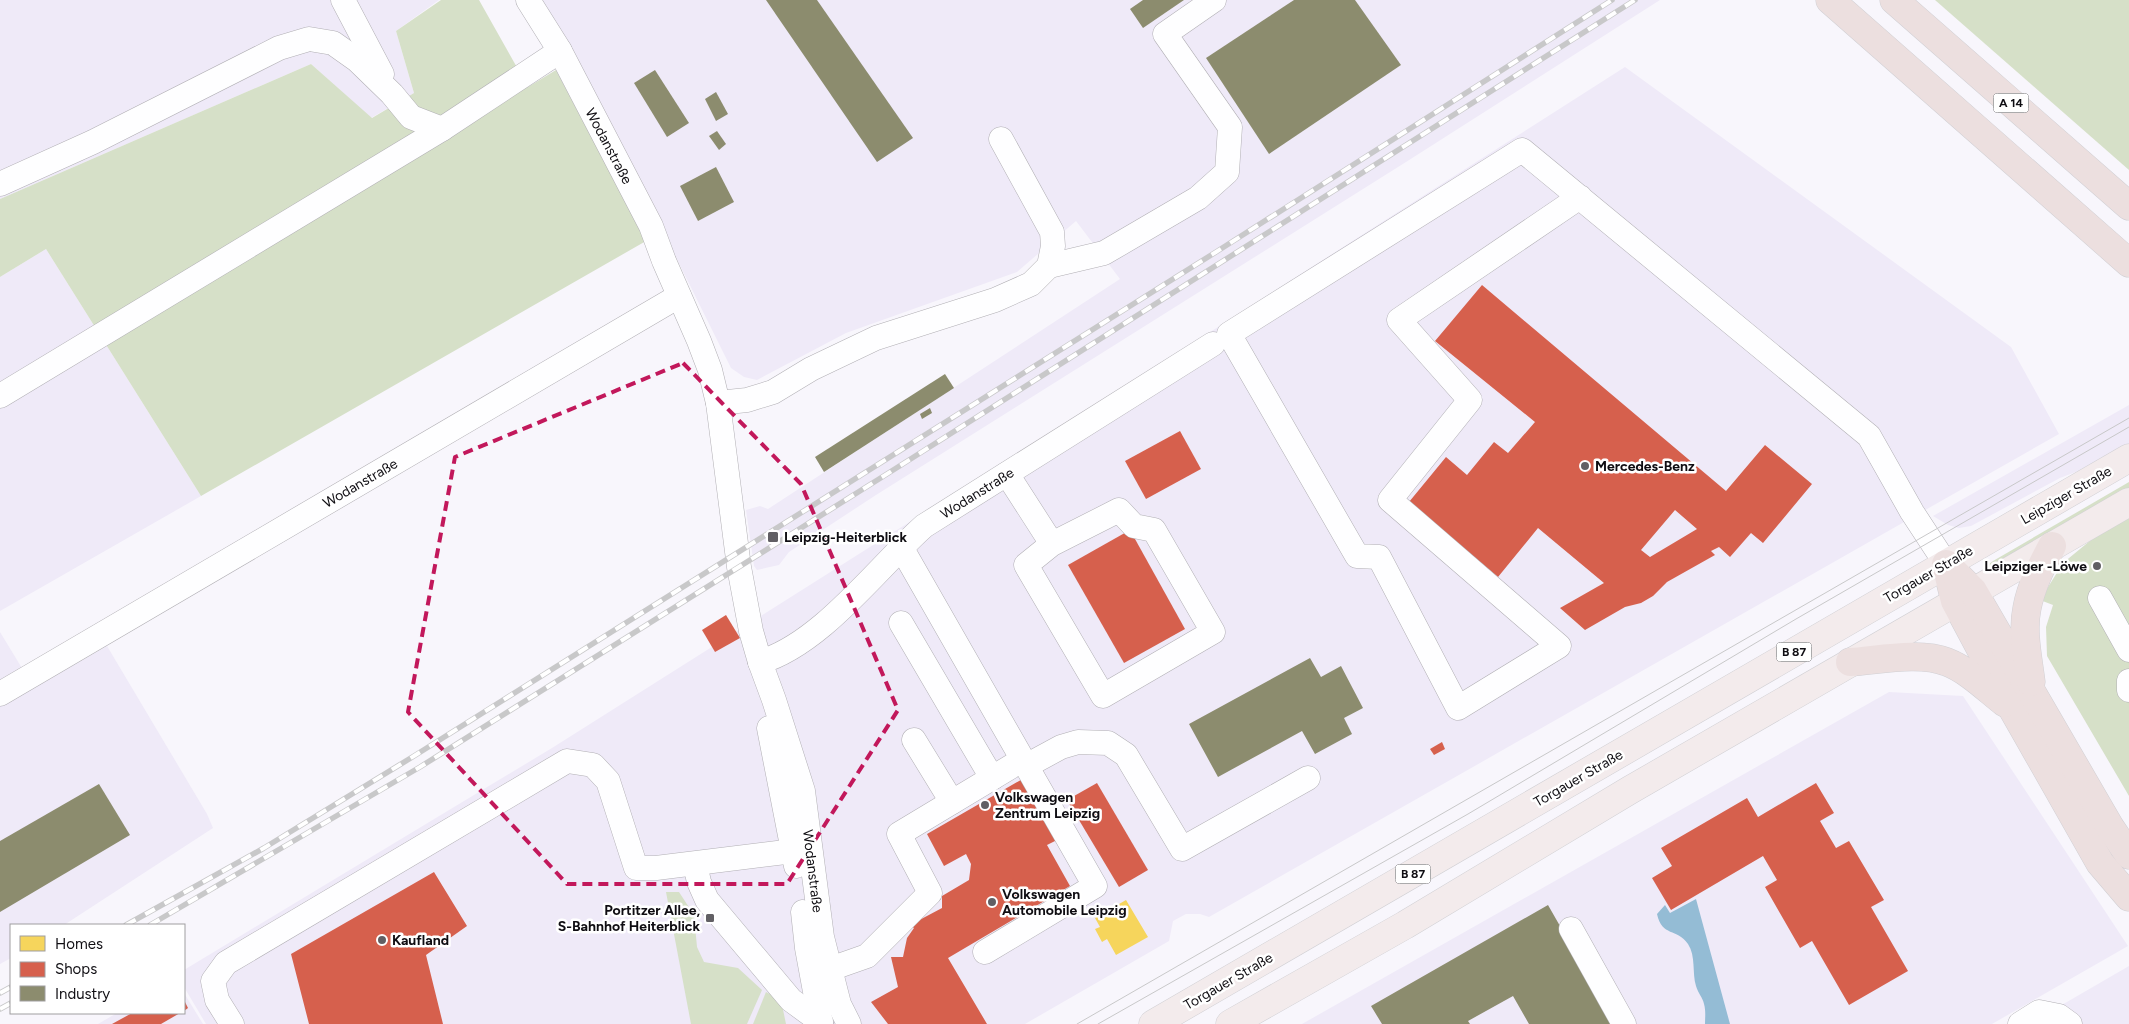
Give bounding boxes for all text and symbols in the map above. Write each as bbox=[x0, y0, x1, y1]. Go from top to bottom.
road number: A 14 bbox=[1994, 94, 2028, 112]
street label: Wodanstraße bbox=[581, 105, 636, 187]
street label: Wodanstraße bbox=[320, 455, 401, 512]
place label: Mercedes-Benz bbox=[1595, 458, 1695, 475]
marker: Mercedes-Benz bbox=[1579, 460, 1591, 472]
street label: Leipziger Straße bbox=[2018, 462, 2115, 528]
street label: Wodanstraße bbox=[937, 464, 1017, 523]
place label: Leipzig-Heiterblick bbox=[784, 529, 907, 546]
marker: Leipzig-Heiterblick bbox=[766, 530, 780, 544]
street label: Torgauer Straße bbox=[1881, 542, 1976, 607]
place label: Leipziger -Löwe bbox=[1984, 558, 2087, 575]
marker: Leipziger -Löwe bbox=[2091, 560, 2103, 572]
road number: B 87 bbox=[1776, 642, 1812, 662]
street label: Torgauer Straße bbox=[1531, 746, 1626, 811]
place label: Volkswagen Zentrum Leipzig bbox=[995, 789, 1100, 822]
marker: Volkswagen Zentrum Leipzig bbox=[979, 799, 991, 811]
street label: Wodanstraße bbox=[799, 829, 826, 914]
road number: B 87 bbox=[1396, 864, 1430, 884]
place label: Volkswagen Automobile Leipzig bbox=[1002, 886, 1127, 919]
marker: Volkswagen Automobile Leipzig bbox=[986, 896, 998, 908]
place label: Portitzer Allee, S-Bahnhof Heiterblick bbox=[558, 902, 700, 935]
marker: Portitzer Allee, S-Bahnhof Heiterblick bbox=[704, 912, 716, 924]
legend bbox=[10, 924, 185, 1014]
place label: Kaufland bbox=[392, 932, 449, 949]
marker: Kaufland bbox=[376, 934, 388, 946]
text: Homes bbox=[55, 935, 103, 953]
street label: Torgauer Straße bbox=[1181, 949, 1276, 1014]
text: Shops bbox=[55, 960, 97, 978]
text: Industry bbox=[55, 985, 110, 1003]

